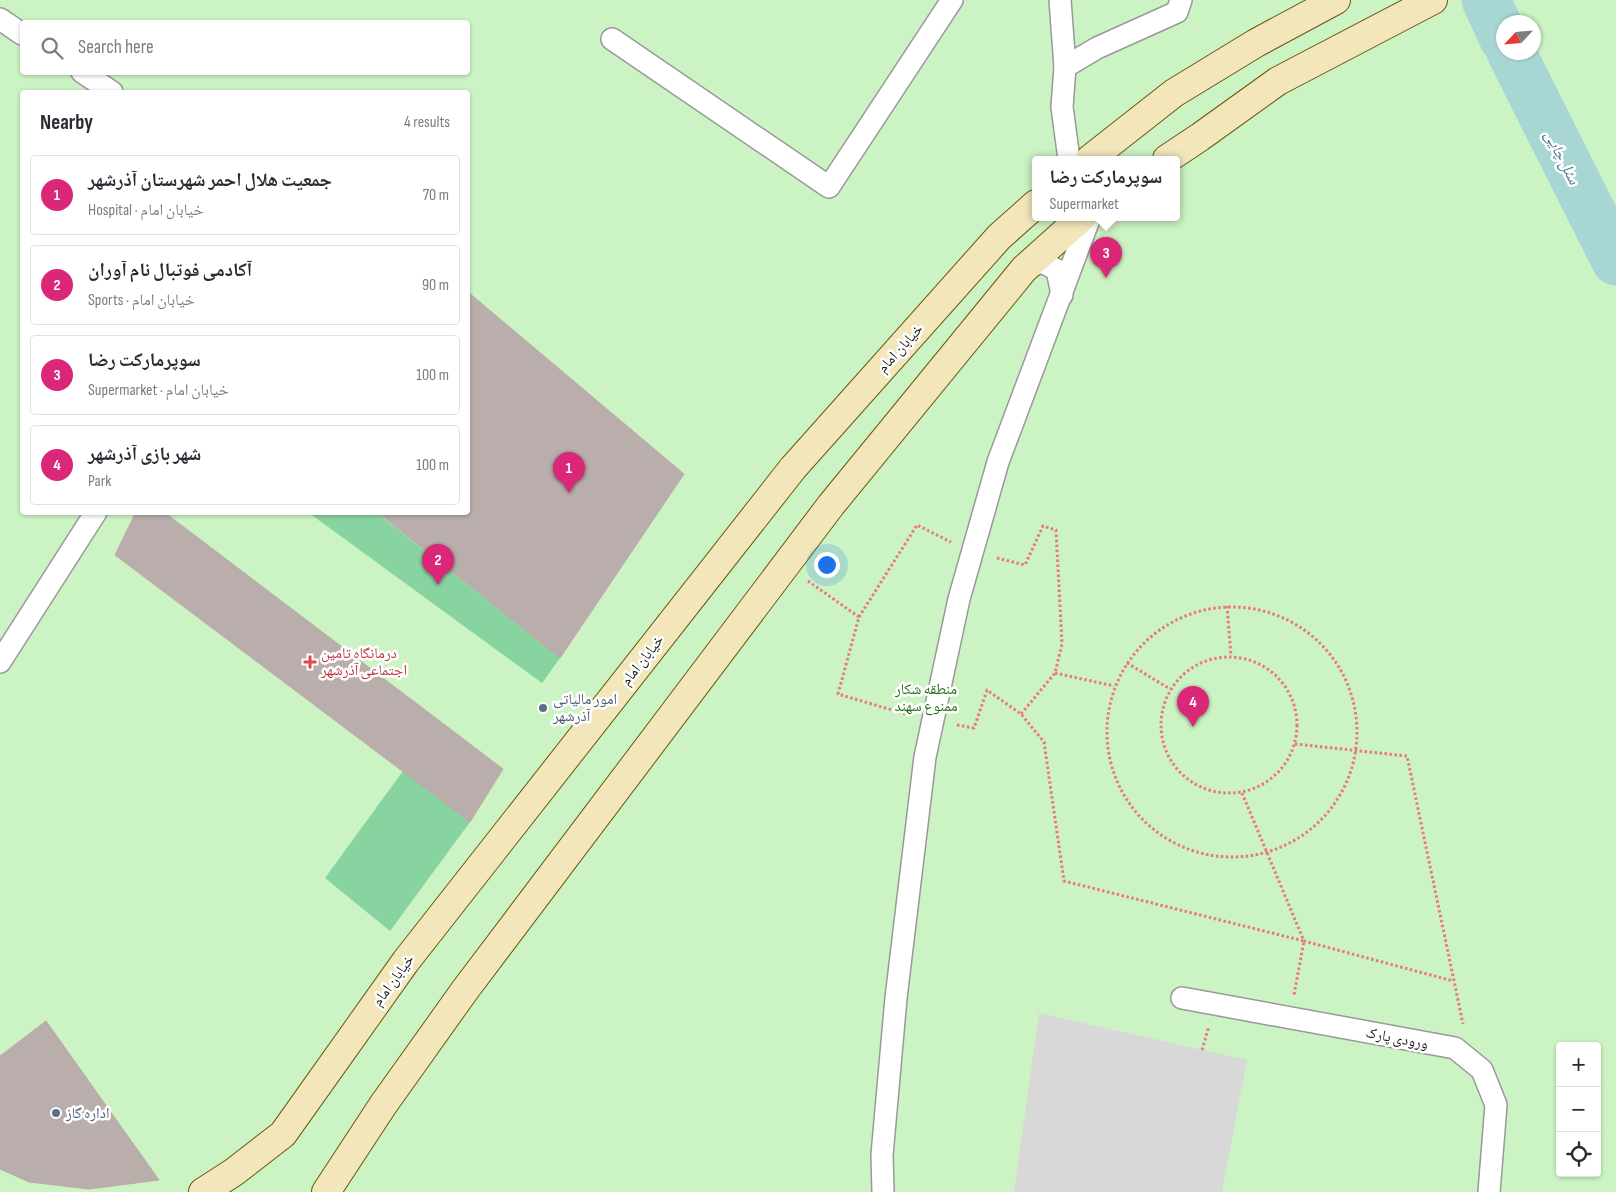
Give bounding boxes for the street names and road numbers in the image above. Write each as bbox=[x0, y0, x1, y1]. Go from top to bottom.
street label: خیابان امام bbox=[873, 320, 928, 377]
street label: خیابان امام bbox=[617, 631, 668, 690]
street label: خیابان امام bbox=[368, 950, 419, 1010]
street label: ورودی پارک bbox=[1364, 1023, 1430, 1054]

